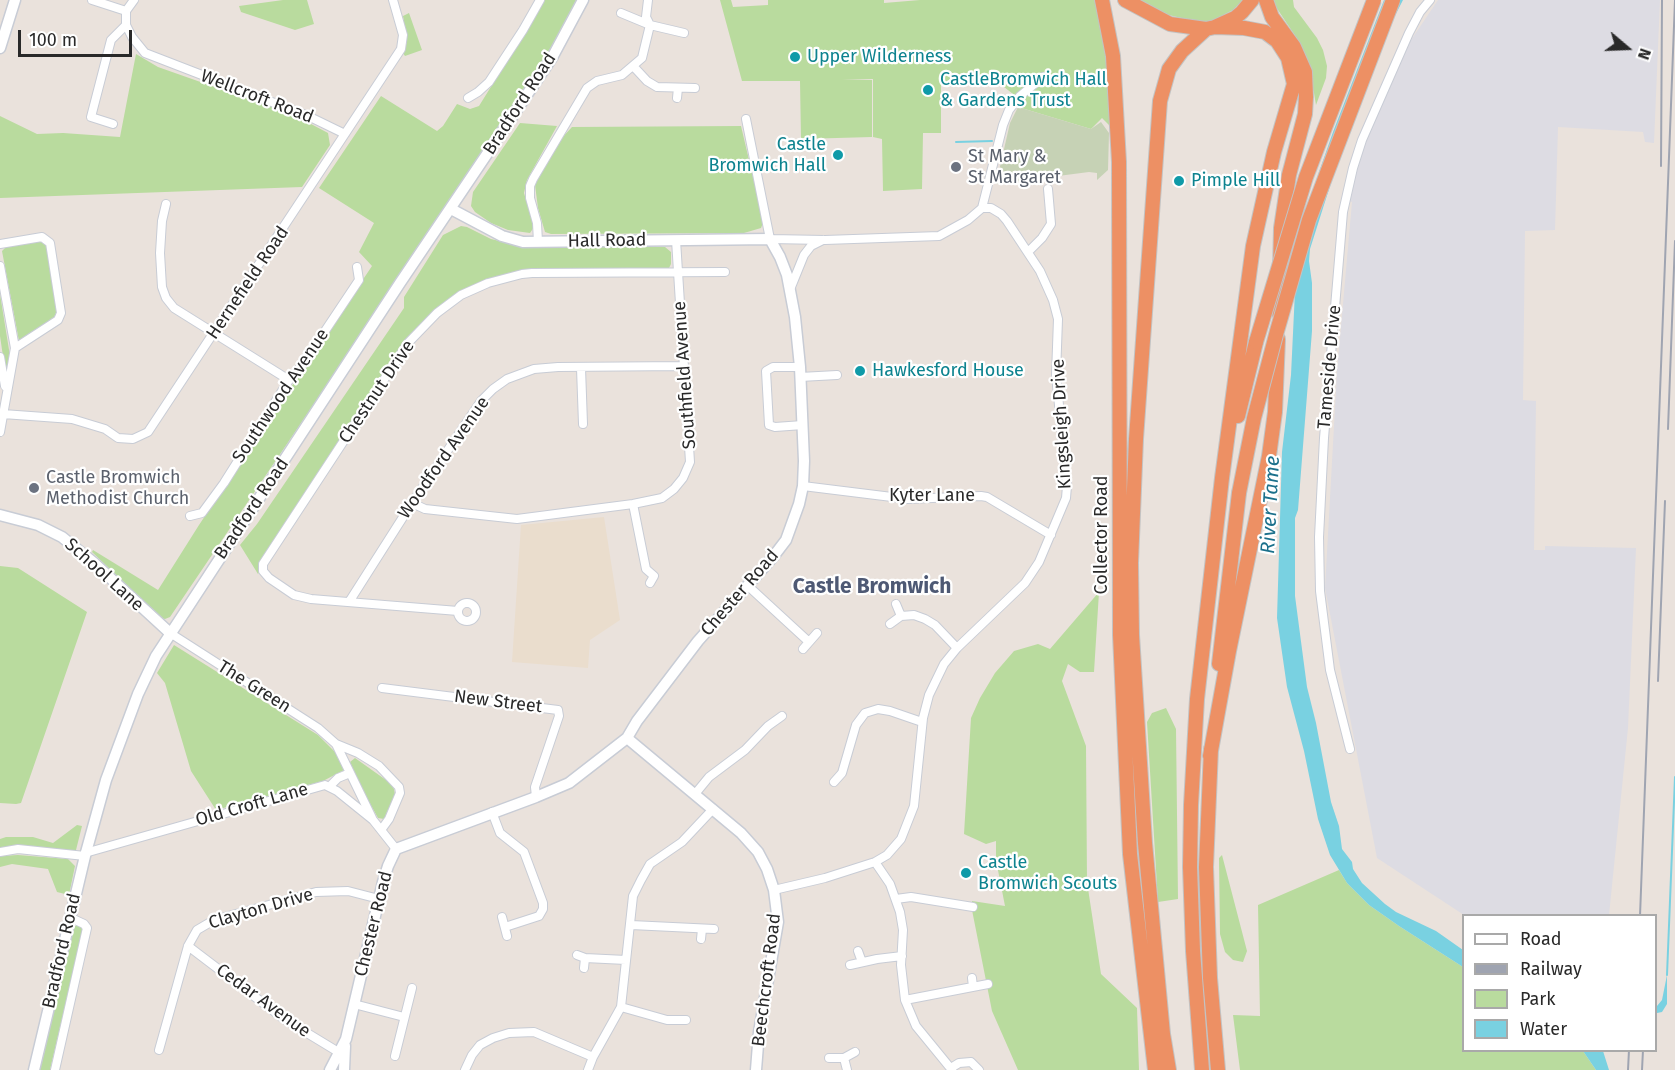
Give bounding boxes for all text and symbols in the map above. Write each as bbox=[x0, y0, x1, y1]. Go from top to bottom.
scale bar bbox=[21, 18, 135, 56]
north arrow bbox=[1597, 18, 1657, 78]
text: 100 m bbox=[29, 29, 77, 51]
place label: Upper Wilderness bbox=[807, 46, 951, 68]
text: N bbox=[1634, 46, 1655, 62]
street label: Bradford Road bbox=[479, 49, 561, 159]
marker: Upper Wilderness bbox=[788, 50, 802, 64]
street label: Wellcroft Road bbox=[197, 66, 317, 128]
place label: CastleBromwich Hall & Gardens Trust bbox=[940, 69, 1107, 112]
marker: CastleBromwich Hall & Gardens Trust bbox=[921, 83, 935, 97]
place label: Castle Bromwich Hall bbox=[708, 134, 826, 176]
place label: St Mary & St Margaret bbox=[968, 146, 1061, 188]
marker: Castle Bromwich Hall bbox=[831, 148, 845, 162]
marker: St Mary & St Margaret bbox=[949, 160, 963, 174]
place label: Pimple Hill bbox=[1191, 170, 1280, 192]
marker: Pimple Hill bbox=[1172, 174, 1186, 188]
street label: Hernefield Road bbox=[202, 222, 294, 344]
street label: Hall Road bbox=[567, 230, 647, 252]
street label: Southfield Avenue bbox=[669, 300, 701, 450]
street label: Tameside Drive bbox=[1314, 304, 1346, 430]
street label: Southwood Avenue bbox=[228, 325, 334, 467]
street label: Chestnut Drive bbox=[335, 336, 419, 448]
street label: Kingsleigh Drive bbox=[1048, 358, 1076, 490]
place label: Hawkesford House bbox=[872, 360, 1024, 382]
marker: Hawkesford House bbox=[853, 364, 867, 378]
street label: Woodford Avenue bbox=[394, 393, 494, 523]
street label: Bradford Road bbox=[210, 454, 294, 564]
water label: River Tame bbox=[1256, 455, 1286, 555]
place label: Castle Bromwich Methodist Church bbox=[46, 467, 189, 510]
street label: Collector Road bbox=[1091, 475, 1113, 595]
marker: Castle Bromwich Methodist Church bbox=[27, 481, 41, 495]
street label: Kyter Lane bbox=[889, 485, 975, 507]
street label: School Lane bbox=[60, 534, 148, 616]
street label: Chester Road bbox=[696, 545, 784, 641]
district label: Castle Bromwich bbox=[793, 574, 951, 600]
street label: The Green bbox=[213, 656, 295, 718]
street label: New Street bbox=[453, 686, 543, 718]
street label: Old Croft Lane bbox=[193, 779, 311, 831]
place label: Castle Bromwich Scouts bbox=[978, 852, 1117, 894]
marker: Castle Bromwich Scouts bbox=[959, 866, 973, 880]
street label: Chester Road bbox=[350, 869, 398, 979]
street label: Clayton Drive bbox=[206, 884, 316, 934]
street label: Bradford Road bbox=[38, 891, 86, 1011]
street label: Beechcroft Road bbox=[748, 912, 786, 1048]
legend bbox=[1462, 914, 1657, 1052]
text: Road bbox=[1520, 928, 1562, 950]
text: Railway bbox=[1520, 958, 1582, 980]
street label: Cedar Avenue bbox=[212, 959, 314, 1043]
text: Park bbox=[1520, 988, 1555, 1010]
text: Water bbox=[1520, 1018, 1567, 1040]

